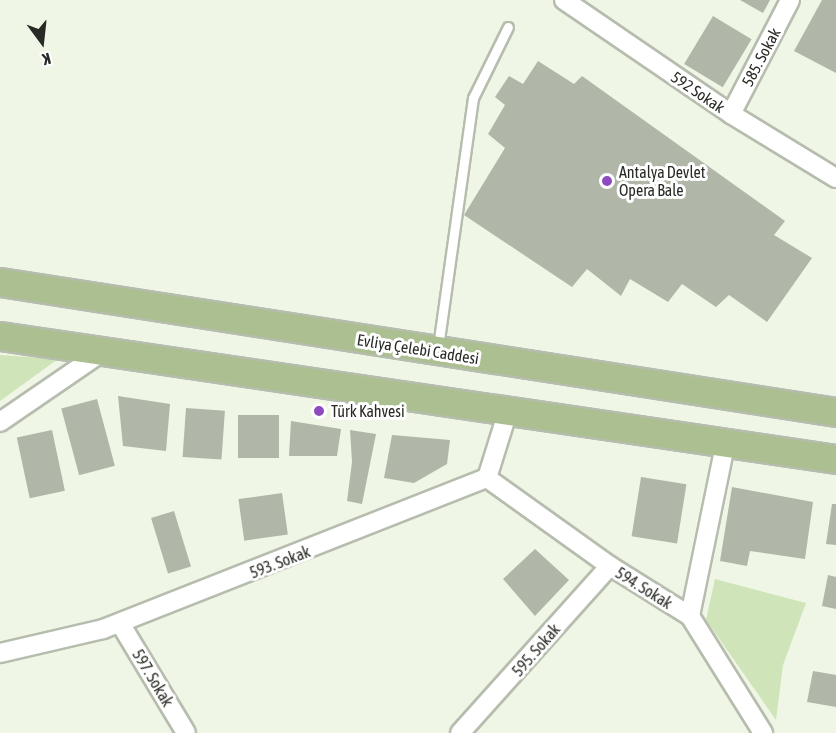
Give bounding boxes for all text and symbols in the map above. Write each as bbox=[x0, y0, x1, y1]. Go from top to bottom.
north arrow bbox=[12, 12, 72, 72]
street label: 585. Sokak bbox=[738, 25, 784, 89]
text: K bbox=[41, 50, 53, 69]
street label: 592 Sokak bbox=[668, 67, 728, 117]
place label: Antalya Devlet Opera Bale bbox=[619, 162, 705, 200]
marker: Antalya Devlet Opera Bale bbox=[600, 174, 614, 188]
street label: Evliya Çelebi Caddesi bbox=[356, 330, 480, 368]
place label: Türk Kahvesi bbox=[331, 401, 405, 421]
marker: Türk Kahvesi bbox=[312, 404, 326, 418]
street label: 593. Sokak bbox=[247, 542, 313, 582]
street label: 594. Sokak bbox=[612, 563, 676, 613]
street label: 595. Sokak bbox=[508, 620, 564, 680]
street label: 597. Sokak bbox=[128, 646, 178, 710]

